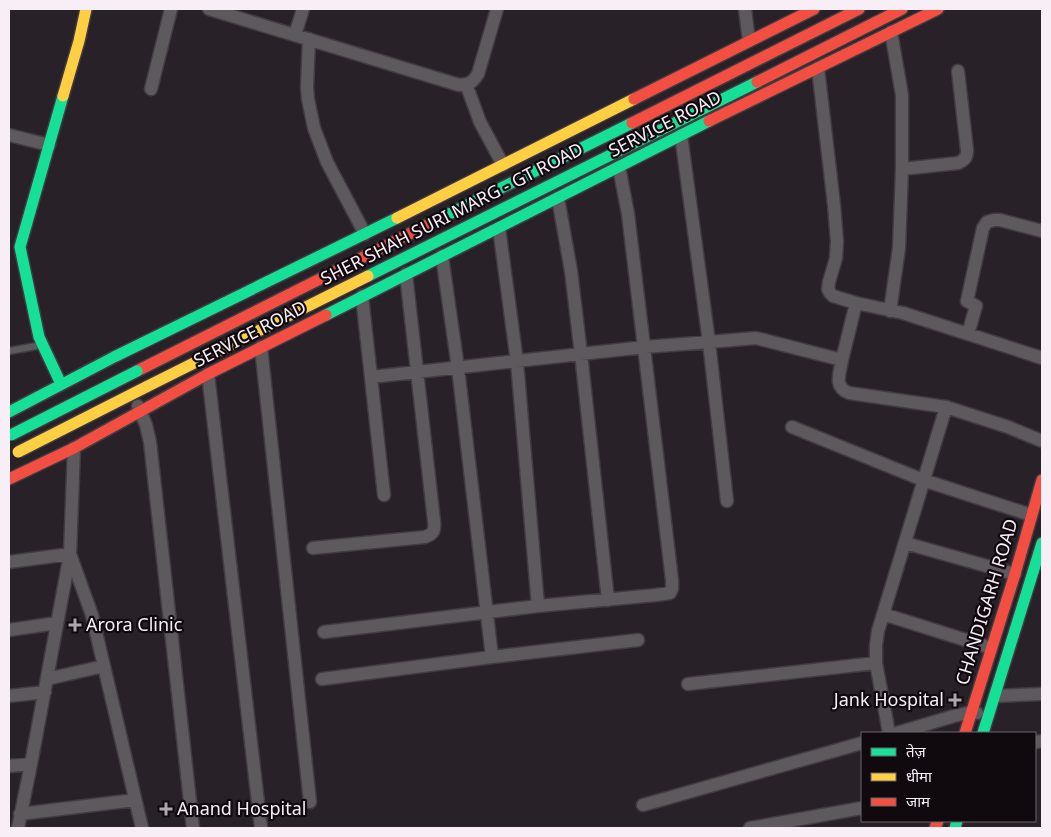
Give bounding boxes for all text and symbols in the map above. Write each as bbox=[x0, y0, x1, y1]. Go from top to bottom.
street label: SERVICE ROAD bbox=[604, 84, 725, 162]
street label: SHER SHAH SURI MARG - GT ROAD bbox=[316, 136, 587, 290]
street label: SERVICE ROAD bbox=[189, 294, 310, 372]
street label: CHANDIGARH ROAD bbox=[949, 516, 1023, 688]
place label: Arora Clinic bbox=[86, 612, 183, 636]
marker: Arora Clinic bbox=[68, 618, 82, 632]
place label: Jank Hospital bbox=[832, 687, 944, 711]
marker: Jank Hospital bbox=[948, 693, 962, 707]
legend bbox=[861, 732, 1036, 822]
text: तेज़ bbox=[906, 741, 927, 761]
text: धीमा bbox=[906, 766, 933, 786]
text: जाम bbox=[906, 791, 931, 811]
place label: Anand Hospital bbox=[177, 796, 306, 820]
marker: Anand Hospital bbox=[159, 802, 173, 816]

